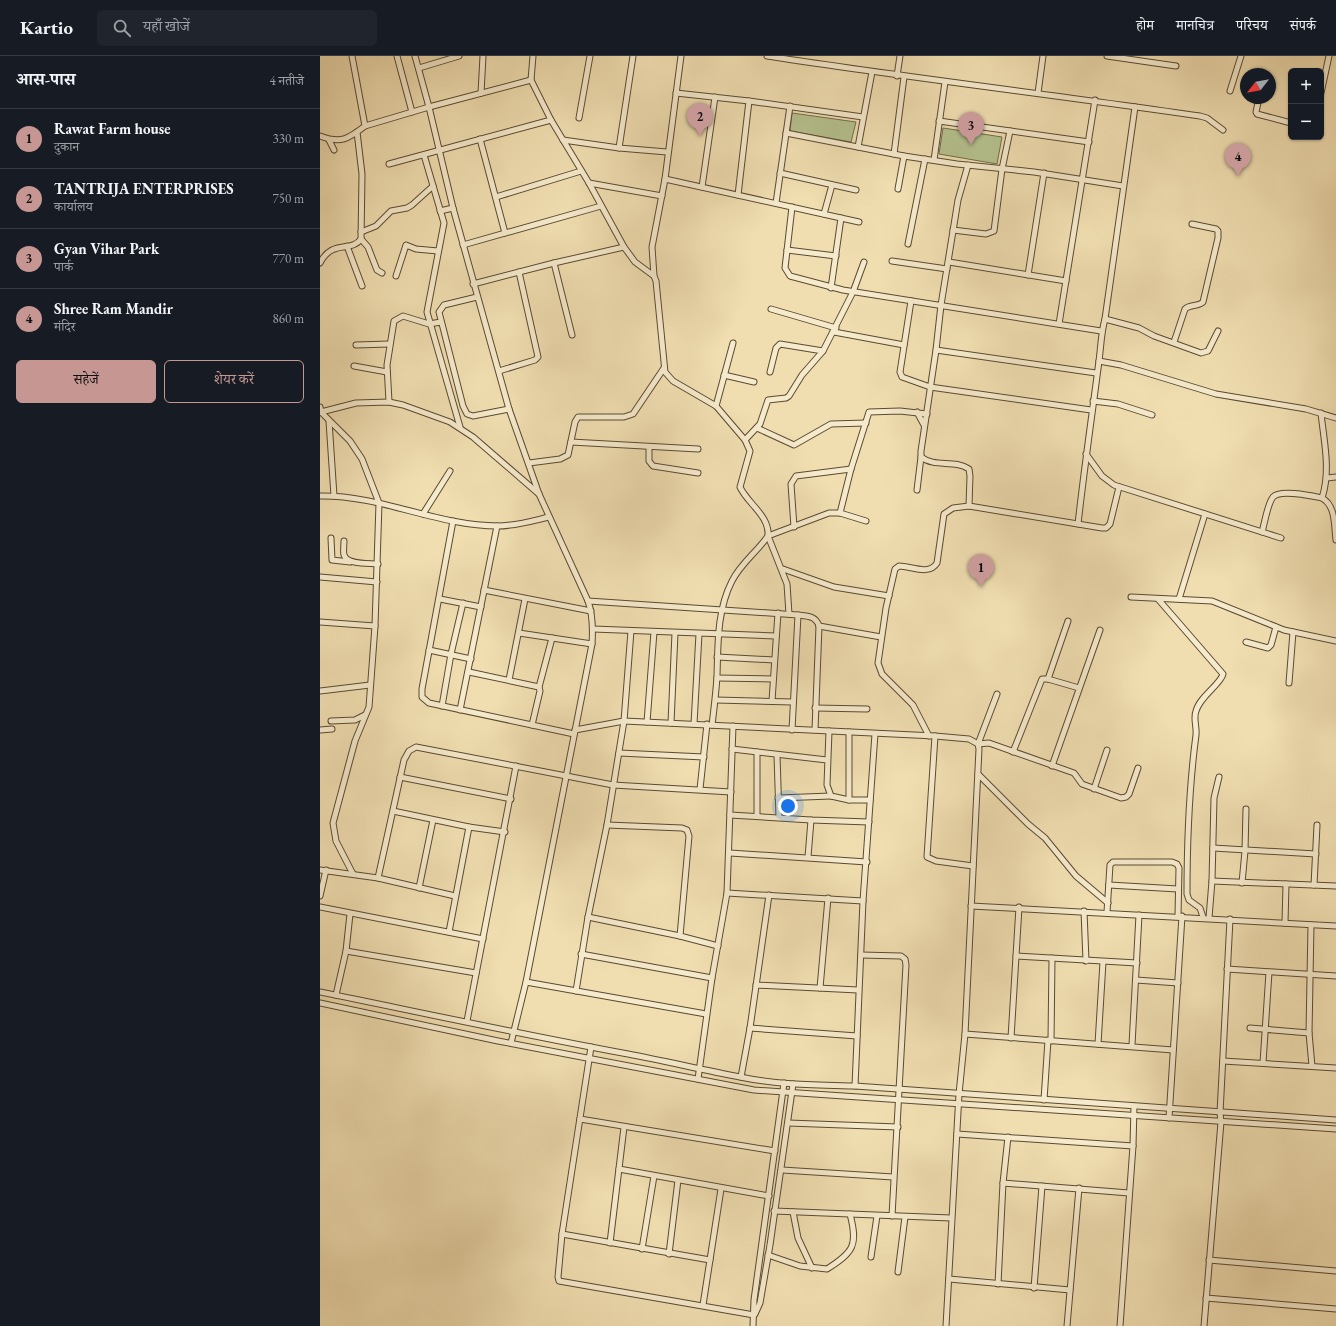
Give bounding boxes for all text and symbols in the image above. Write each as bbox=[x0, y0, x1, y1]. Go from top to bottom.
search box bbox=[97, 10, 377, 46]
text: Kartio bbox=[20, 15, 73, 40]
text: यहाँ खोजें bbox=[143, 16, 190, 35]
text: होम bbox=[1136, 16, 1154, 34]
text: मानचित्र bbox=[1176, 16, 1214, 34]
text: परिचय bbox=[1236, 16, 1268, 34]
text: संपर्क bbox=[1290, 16, 1316, 34]
icon: search bbox=[111, 17, 133, 39]
text: आस-पास bbox=[16, 68, 75, 90]
north arrow bbox=[1240, 68, 1276, 104]
map controls bbox=[1288, 68, 1324, 140]
button: + bbox=[1288, 68, 1324, 104]
text: 4 नतीजे bbox=[270, 72, 304, 89]
pin: 2 bbox=[687, 103, 713, 136]
button: − bbox=[1288, 104, 1324, 140]
pin: 3 bbox=[958, 112, 984, 145]
text: Rawat Farm house bbox=[54, 119, 170, 138]
text: 1 bbox=[26, 130, 32, 147]
text: 330 m bbox=[273, 130, 304, 147]
text: दुकान bbox=[54, 138, 79, 155]
pin: 4 bbox=[1225, 143, 1251, 176]
text: TANTRIJA ENTERPRISES bbox=[54, 179, 234, 198]
text: 2 bbox=[26, 190, 32, 207]
text: 750 m bbox=[273, 190, 304, 207]
text: कार्यालय bbox=[54, 198, 93, 215]
text: Gyan Vihar Park bbox=[54, 239, 159, 258]
text: 3 bbox=[26, 250, 32, 267]
text: 770 m bbox=[273, 250, 304, 267]
text: पार्क bbox=[54, 258, 73, 275]
text: Shree Ram Mandir bbox=[54, 299, 173, 318]
text: 4 bbox=[26, 310, 32, 327]
text: 860 m bbox=[273, 310, 304, 327]
text: मंदिर bbox=[54, 318, 75, 335]
button: सहेजें bbox=[16, 360, 156, 403]
button: शेयर करें bbox=[164, 360, 304, 403]
pin: 1 bbox=[968, 554, 994, 587]
your location bbox=[778, 796, 798, 816]

